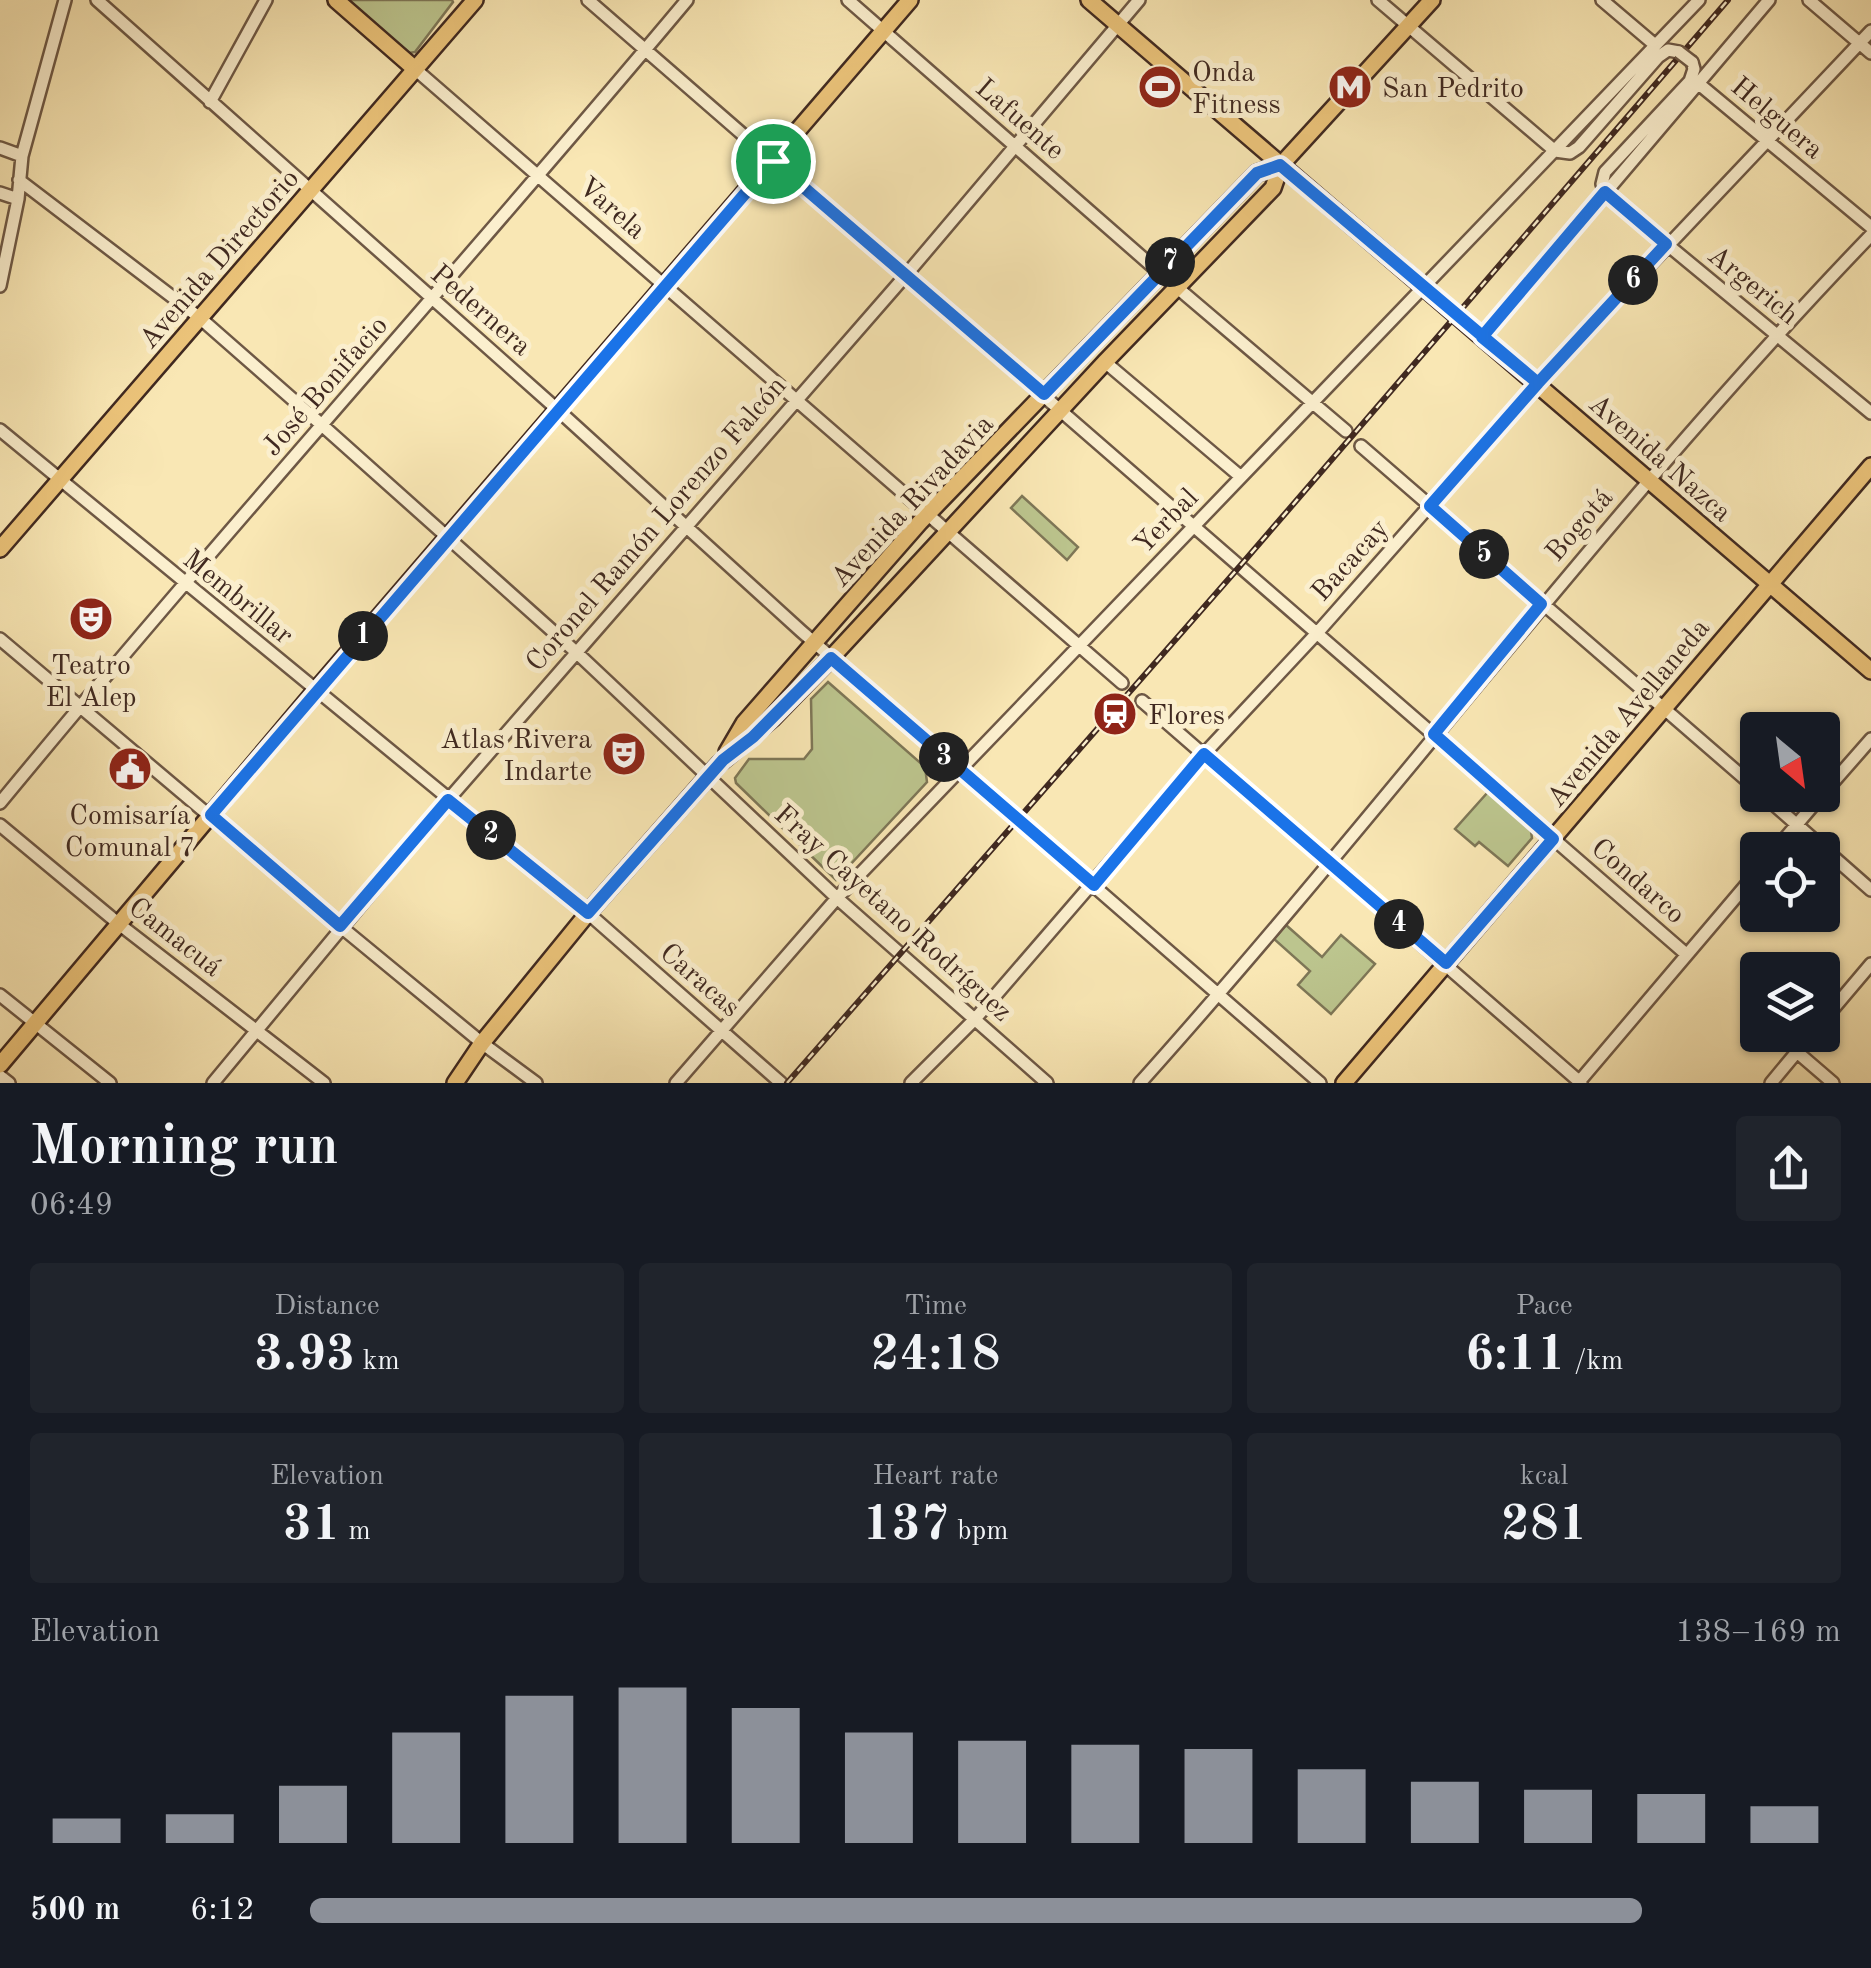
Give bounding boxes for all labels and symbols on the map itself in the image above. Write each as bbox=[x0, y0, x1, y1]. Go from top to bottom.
place label: Onda Fitness bbox=[1192, 60, 1281, 120]
sports icon: Onda Fitness bbox=[1137, 64, 1183, 110]
metro station icon: San Pedrito bbox=[1327, 64, 1373, 110]
street label: Helguera bbox=[1725, 73, 1828, 166]
street label: Lafuente bbox=[969, 74, 1069, 166]
place label: San Pedrito bbox=[1382, 76, 1524, 104]
pin bbox=[731, 119, 816, 204]
street label: Avenida Directorio bbox=[135, 165, 305, 355]
street label: Varela bbox=[572, 173, 650, 246]
pin: 7 bbox=[1145, 237, 1195, 287]
street label: Argerich bbox=[1702, 242, 1803, 331]
pin: 6 bbox=[1608, 255, 1658, 305]
street label: Pedernera bbox=[425, 260, 536, 362]
street label: José Bonifacio bbox=[258, 312, 394, 462]
street label: Coronel Ramón Lorenzo Falcón bbox=[522, 372, 793, 678]
street label: Avenida Nazca bbox=[1582, 390, 1736, 529]
street label: Avenida Rivadavia bbox=[827, 410, 1000, 594]
street label: Yerbal bbox=[1130, 484, 1204, 560]
street label: Bogotá bbox=[1542, 484, 1619, 568]
street label: Bacacay bbox=[1307, 515, 1395, 607]
pin: 5 bbox=[1459, 529, 1509, 579]
street label: Membrillar bbox=[177, 546, 297, 651]
theatre icon: Teatro El Alep bbox=[68, 596, 114, 642]
pin: 1 bbox=[338, 611, 388, 661]
street label: Avenida Avellaneda bbox=[1543, 614, 1716, 813]
place label: Teatro El Alep bbox=[45, 653, 137, 713]
station icon: Flores bbox=[1092, 691, 1138, 737]
place label: Flores bbox=[1148, 703, 1225, 731]
north arrow bbox=[1740, 712, 1840, 812]
place label: Atlas Rivera Indarte bbox=[440, 727, 592, 787]
theatre icon: Atlas Rivera Indarte bbox=[601, 731, 647, 777]
pin: 3 bbox=[919, 732, 969, 782]
public building icon: Comisaría Comunal 7 bbox=[107, 746, 153, 792]
street label: Fray Cayetano Rodríguez bbox=[768, 801, 1016, 1028]
place label: Comisaría Comunal 7 bbox=[65, 803, 195, 863]
pin: 2 bbox=[466, 810, 516, 860]
street label: Condarco bbox=[1585, 834, 1689, 930]
street label: Camacuá bbox=[122, 894, 226, 983]
pin: 4 bbox=[1374, 899, 1424, 949]
street label: Caracas bbox=[654, 939, 744, 1023]

